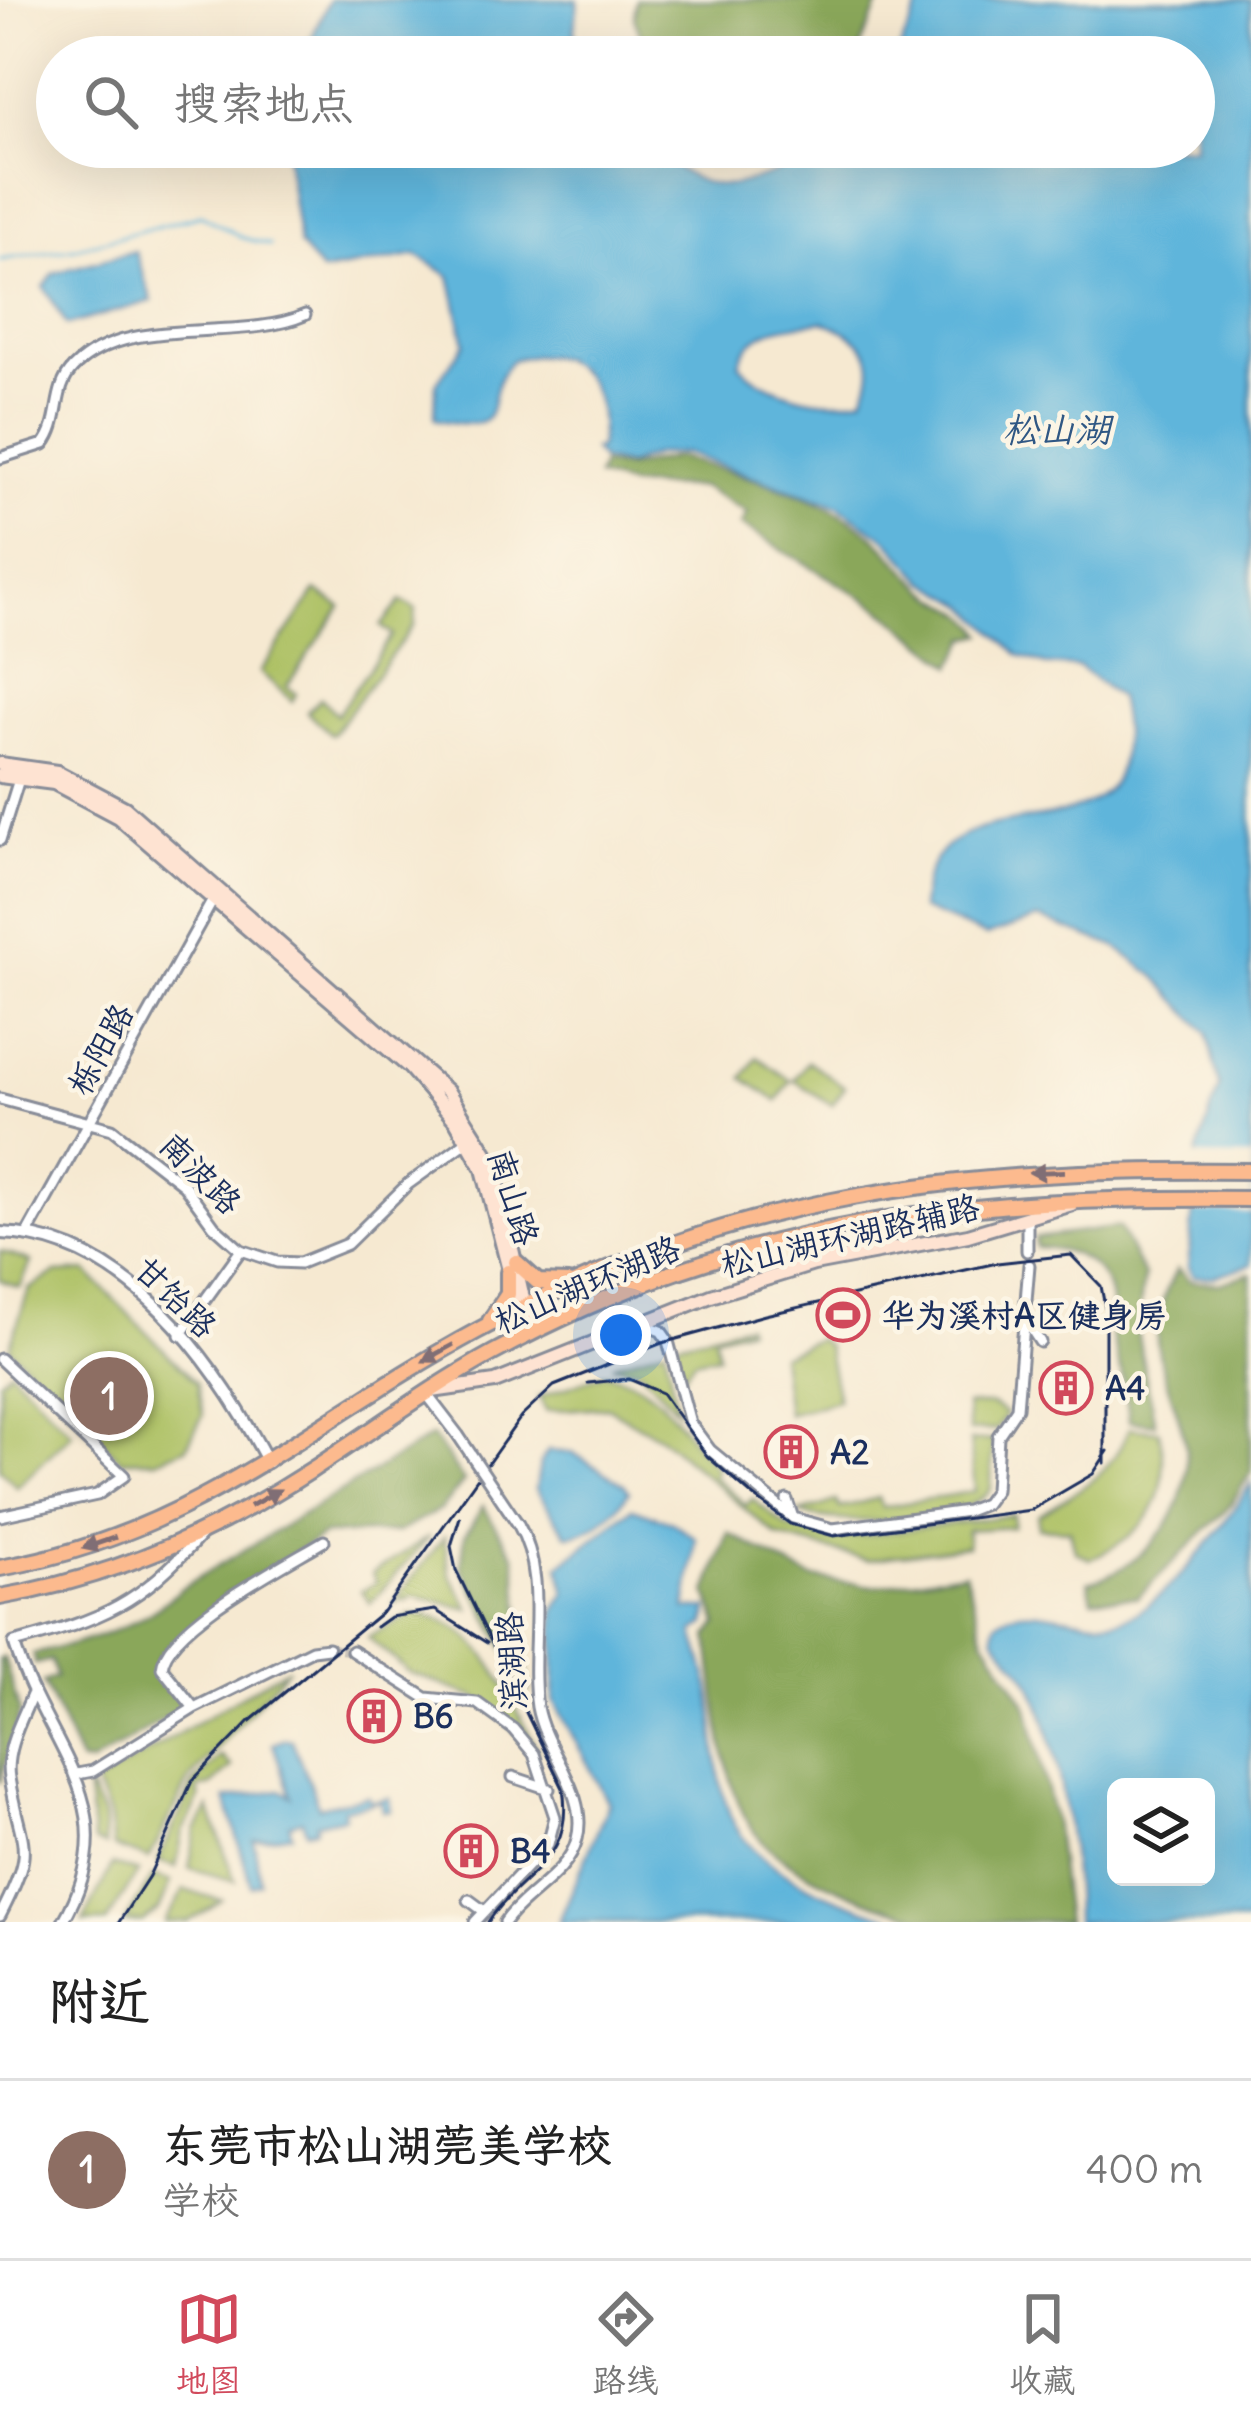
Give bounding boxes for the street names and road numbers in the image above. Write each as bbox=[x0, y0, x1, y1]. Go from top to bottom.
street label: 栎阳路 bbox=[58, 996, 142, 1102]
street label: 南波路 bbox=[151, 1123, 251, 1223]
street label: 南山路 bbox=[479, 1144, 549, 1250]
street label: 松山湖环湖路辅路 bbox=[717, 1185, 983, 1285]
street label: 松山湖环湖路 bbox=[488, 1226, 686, 1342]
street label: 甘饴路 bbox=[126, 1248, 226, 1346]
street label: 滨湖路 bbox=[487, 1610, 535, 1712]

